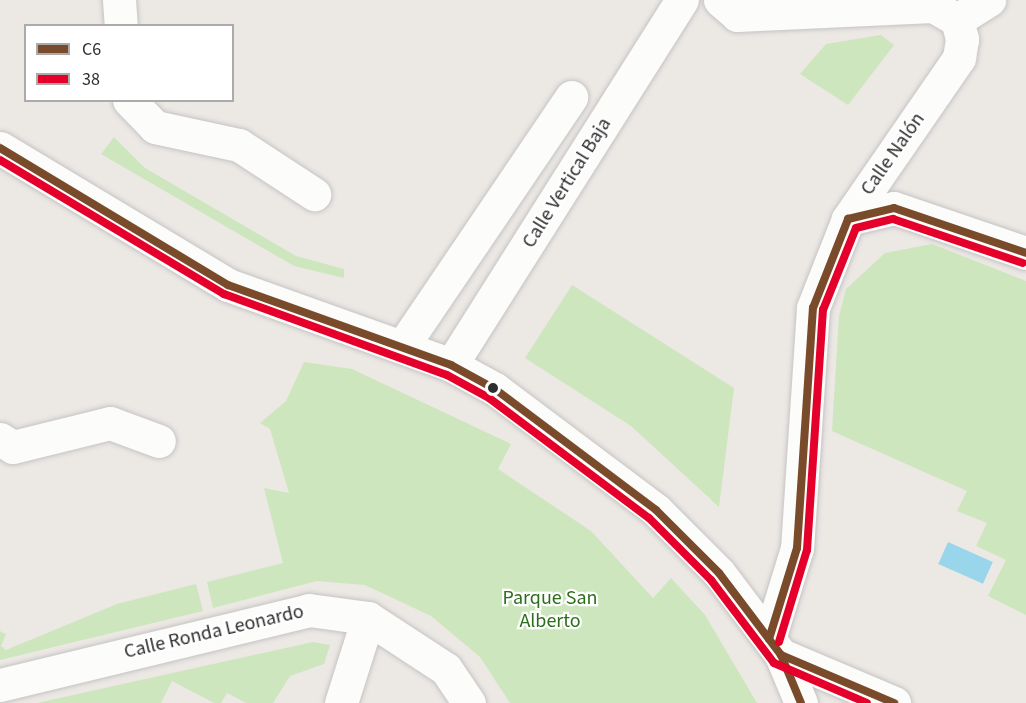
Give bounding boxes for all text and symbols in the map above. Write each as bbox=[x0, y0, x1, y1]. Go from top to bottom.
legend bbox=[24, 24, 234, 102]
text: C6 bbox=[82, 37, 101, 62]
text: 38 bbox=[82, 67, 100, 92]
street label: Calle Nalón bbox=[856, 108, 930, 200]
street label: Calle Vertical Baja bbox=[517, 113, 617, 253]
unlabelled marker bbox=[487, 382, 499, 394]
park label: Parque San Alberto bbox=[503, 587, 597, 634]
street label: Calle Ronda Leonardo bbox=[122, 600, 306, 664]

